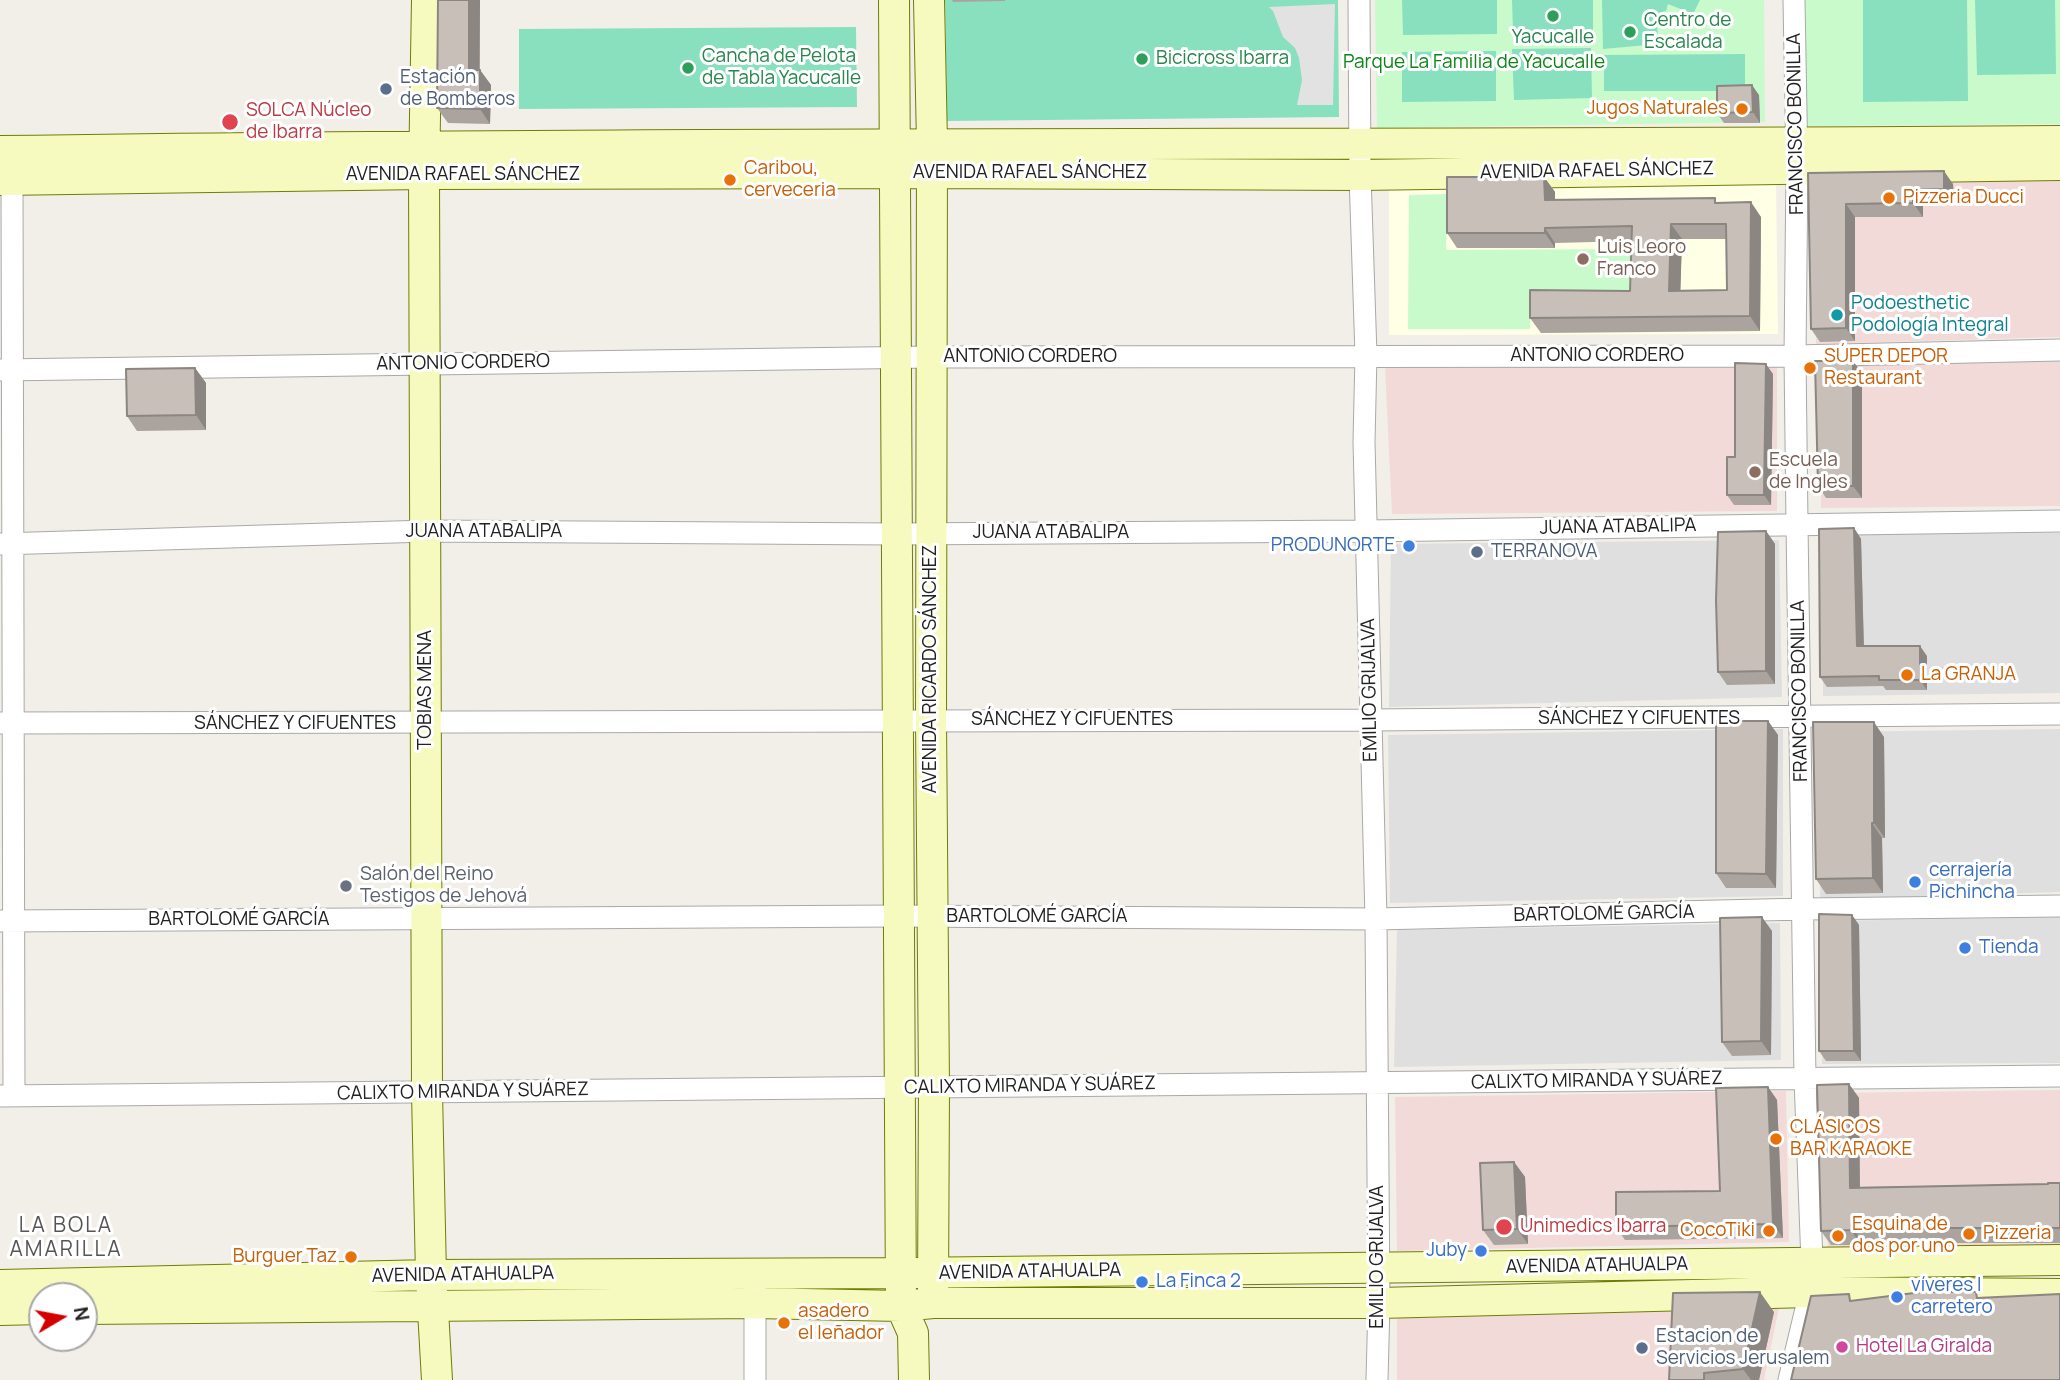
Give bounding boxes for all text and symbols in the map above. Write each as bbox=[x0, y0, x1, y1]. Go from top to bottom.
marker: Yacucalle bbox=[1545, 8, 1561, 24]
place label: Centro de Escalada bbox=[1644, 10, 1731, 54]
marker: Centro de Escalada bbox=[1622, 24, 1638, 40]
place label: Yacucalle bbox=[1512, 27, 1594, 49]
street label: FRANCISCO BONILLA bbox=[1783, 33, 1809, 215]
place label: Cancha de Pelota de Tabla Yacucalle bbox=[702, 46, 861, 90]
place label: Bicicross Ibarra bbox=[1156, 48, 1289, 70]
marker: Bicicross Ibarra bbox=[1134, 51, 1150, 67]
park label: Parque La Familia de Yacucalle bbox=[1343, 52, 1605, 74]
marker: Cancha de Pelota de Tabla Yacucalle bbox=[680, 60, 696, 76]
place label: Estación de Bomberos bbox=[400, 67, 515, 111]
marker: Estación de Bomberos bbox=[378, 81, 394, 97]
place label: Jugos Naturales bbox=[1587, 98, 1728, 120]
place label: SOLCA Núcleo de Ibarra bbox=[246, 100, 372, 144]
marker: Jugos Naturales bbox=[1734, 101, 1750, 117]
marker: SOLCA Núcleo de Ibarra bbox=[220, 112, 240, 132]
place label: Caribou, cerveceria bbox=[744, 158, 836, 202]
street label: AVENIDA RAFAEL SÁNCHEZ bbox=[1480, 158, 1714, 184]
street label: AVENIDA RAFAEL SÁNCHEZ bbox=[913, 162, 1147, 184]
street label: AVENIDA RAFAEL SÁNCHEZ bbox=[346, 164, 580, 186]
marker: Caribou, cerveceria bbox=[722, 172, 738, 188]
place label: Pizzeria Ducci bbox=[1903, 187, 2024, 209]
marker: Pizzeria Ducci bbox=[1881, 190, 1897, 206]
place label: Luis Leoro Franco bbox=[1597, 237, 1686, 281]
marker: Luis Leoro Franco bbox=[1575, 251, 1591, 267]
place label: Podoesthetic Podología Integral bbox=[1851, 293, 2009, 337]
marker: Podoesthetic Podología Integral bbox=[1829, 307, 1845, 323]
street label: ANTONIO CORDERO bbox=[1510, 345, 1684, 367]
street label: ANTONIO CORDERO bbox=[943, 346, 1117, 368]
place label: SÚPER DEPOR Restaurant bbox=[1824, 346, 1948, 390]
street label: ANTONIO CORDERO bbox=[376, 350, 550, 376]
marker: SÚPER DEPOR Restaurant bbox=[1802, 360, 1818, 376]
place label: Escuela de Ingles bbox=[1769, 450, 1848, 494]
marker: Escuela de Ingles bbox=[1747, 464, 1763, 480]
street label: JUANA ATABALIPA bbox=[1539, 514, 1697, 540]
street label: JUANA ATABALIPA bbox=[406, 521, 562, 543]
street label: JUANA ATABALIPA bbox=[973, 522, 1129, 544]
place label: PRODUNORTE bbox=[1271, 535, 1395, 557]
marker: PRODUNORTE bbox=[1401, 538, 1417, 554]
place label: TERRANOVA bbox=[1491, 541, 1598, 563]
marker: TERRANOVA bbox=[1469, 544, 1485, 560]
street label: AVENIDA RICARDO SÁNCHEZ bbox=[920, 545, 942, 793]
street label: FRANCISCO BONILLA bbox=[1787, 600, 1813, 782]
street label: EMILIO GRIJALVA bbox=[1357, 618, 1383, 762]
street label: TOBIAS MENA bbox=[415, 630, 437, 750]
place label: La GRANJA bbox=[1921, 664, 2016, 686]
marker: La GRANJA bbox=[1899, 667, 1915, 683]
street label: SÁNCHEZ Y CIFUENTES bbox=[1538, 708, 1740, 730]
street label: SÁNCHEZ Y CIFUENTES bbox=[971, 709, 1173, 731]
street label: SÁNCHEZ Y CIFUENTES bbox=[194, 713, 396, 735]
place label: cerrajería Pichincha bbox=[1929, 860, 2015, 904]
place label: Salón del Reino Testigos de Jehová bbox=[360, 864, 527, 908]
marker: cerrajería Pichincha bbox=[1907, 874, 1923, 890]
marker: Salón del Reino Testigos de Jehová bbox=[338, 878, 354, 894]
street label: BARTOLOMÉ GARCÍA bbox=[1513, 901, 1695, 927]
street label: BARTOLOMÉ GARCÍA bbox=[946, 906, 1128, 928]
street label: BARTOLOMÉ GARCÍA bbox=[148, 909, 330, 931]
place label: Tienda bbox=[1979, 937, 2039, 959]
marker: Tienda bbox=[1957, 940, 1973, 956]
street label: CALIXTO MIRANDA Y SUÁREZ bbox=[1471, 1067, 1723, 1095]
street label: CALIXTO MIRANDA Y SUÁREZ bbox=[904, 1072, 1156, 1100]
street label: CALIXTO MIRANDA Y SUÁREZ bbox=[337, 1078, 589, 1106]
place label: CLÁSICOS BAR KARAOKE bbox=[1790, 1117, 1912, 1161]
marker: CLÁSICOS BAR KARAOKE bbox=[1768, 1131, 1784, 1147]
street label: EMILIO GRIJALVA bbox=[1367, 1185, 1389, 1329]
district label: LA BOLA AMARILLA bbox=[10, 1213, 122, 1263]
place label: Esquina de dos por uno bbox=[1852, 1214, 1955, 1258]
place label: Unimedics Ibarra bbox=[1520, 1216, 1666, 1238]
marker: Unimedics Ibarra bbox=[1494, 1217, 1514, 1237]
place label: CocoTiki bbox=[1680, 1220, 1755, 1242]
marker: CocoTiki bbox=[1761, 1223, 1777, 1239]
place label: Pizzeria bbox=[1983, 1223, 2051, 1245]
marker: Pizzeria bbox=[1961, 1226, 1977, 1242]
marker: Esquina de dos por uno bbox=[1830, 1228, 1846, 1244]
place label: Juby bbox=[1426, 1240, 1467, 1262]
marker: Juby bbox=[1473, 1243, 1489, 1259]
place label: Burguer Taz bbox=[233, 1246, 337, 1268]
marker: Burguer Taz bbox=[343, 1249, 359, 1265]
street label: AVENIDA ATAHUALPA bbox=[1506, 1253, 1688, 1279]
street label: AVENIDA ATAHUALPA bbox=[939, 1259, 1121, 1285]
street label: AVENIDA ATAHUALPA bbox=[372, 1262, 554, 1288]
place label: La Finca 2 bbox=[1156, 1271, 1241, 1293]
marker: La Finca 2 bbox=[1134, 1274, 1150, 1290]
place label: víveres l carretero bbox=[1911, 1275, 1993, 1319]
north arrow bbox=[28, 1282, 98, 1352]
marker: víveres l carretero bbox=[1889, 1289, 1905, 1305]
place label: asadero el leñador bbox=[798, 1301, 884, 1345]
text: N bbox=[68, 1305, 96, 1323]
marker: asadero el leñador bbox=[776, 1315, 792, 1331]
place label: Estacion de Servicios Jerusalem bbox=[1656, 1326, 1829, 1370]
place label: Hotel La Giralda bbox=[1856, 1336, 1992, 1358]
marker: Hotel La Giralda bbox=[1834, 1339, 1850, 1355]
marker: Estacion de Servicios Jerusalem bbox=[1634, 1340, 1650, 1356]

